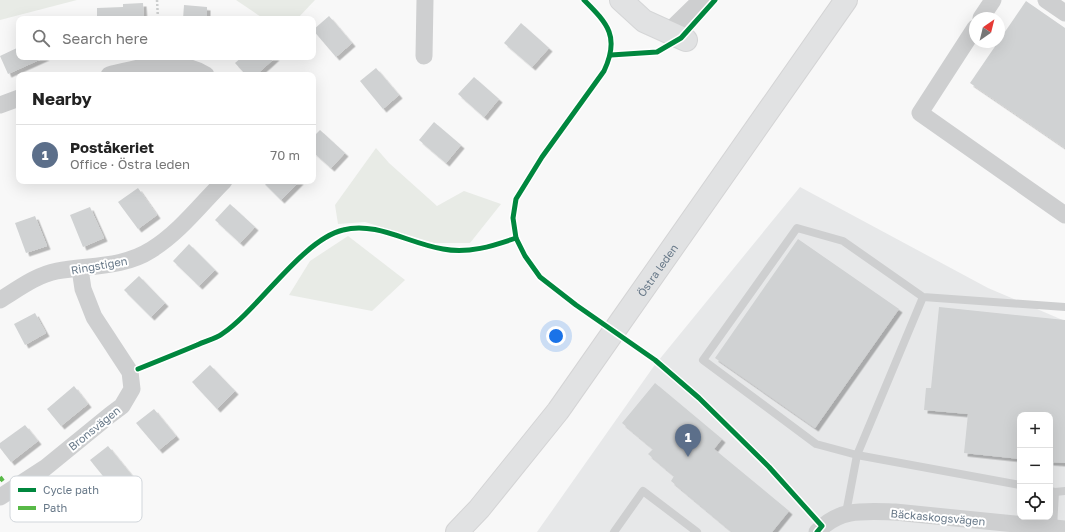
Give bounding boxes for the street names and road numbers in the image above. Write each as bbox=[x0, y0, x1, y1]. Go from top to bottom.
street label: Östra leden bbox=[634, 241, 680, 299]
street label: Ringstigen bbox=[70, 254, 128, 276]
street label: Bronsvägen bbox=[66, 403, 122, 453]
street label: Bäckaskogsvägen bbox=[890, 506, 986, 528]

